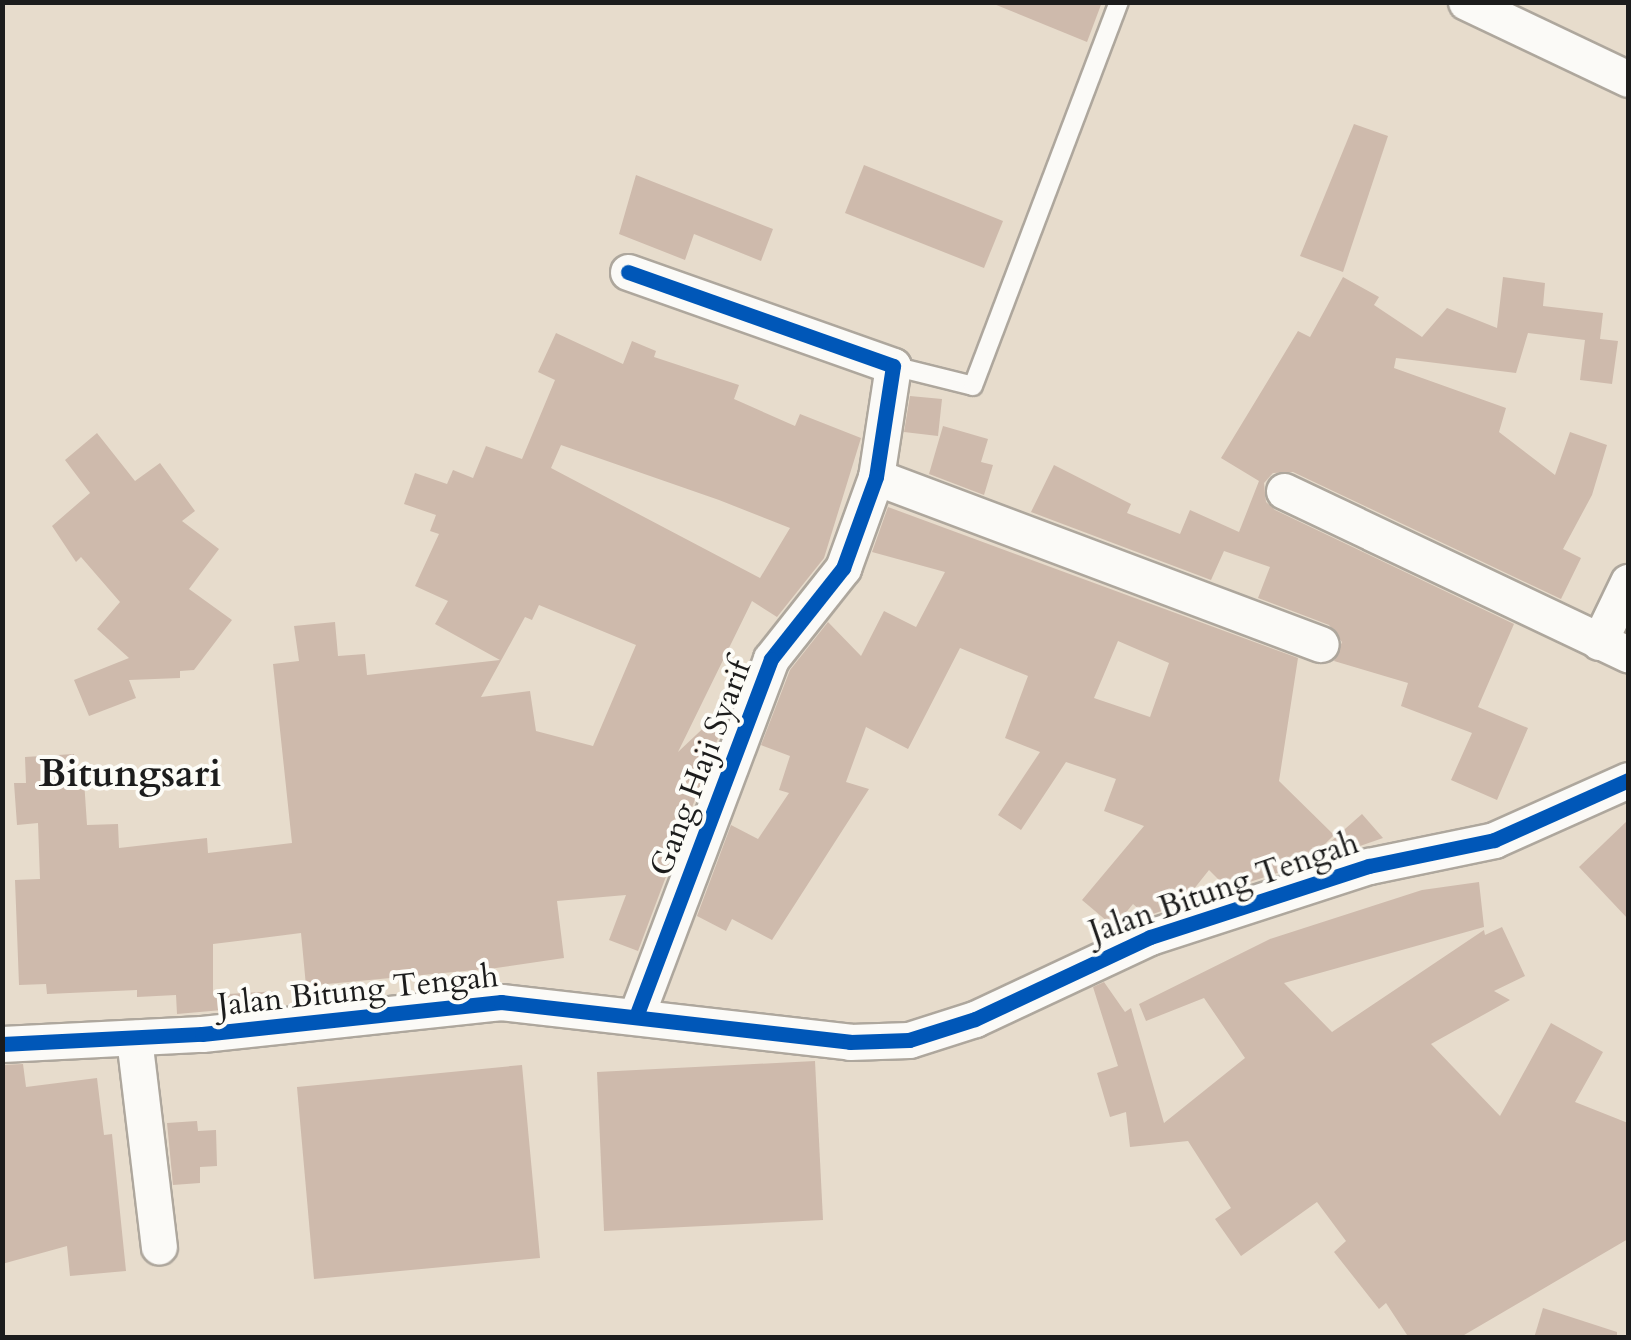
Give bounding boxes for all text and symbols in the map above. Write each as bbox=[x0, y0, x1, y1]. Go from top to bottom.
street label: Gang Haji Syarif bbox=[642, 655, 760, 881]
district label: Bitungsari bbox=[39, 752, 221, 798]
street label: Jalan Bitung Tengah bbox=[1084, 824, 1364, 952]
street label: Jalan Bitung Tengah bbox=[216, 957, 500, 1025]

